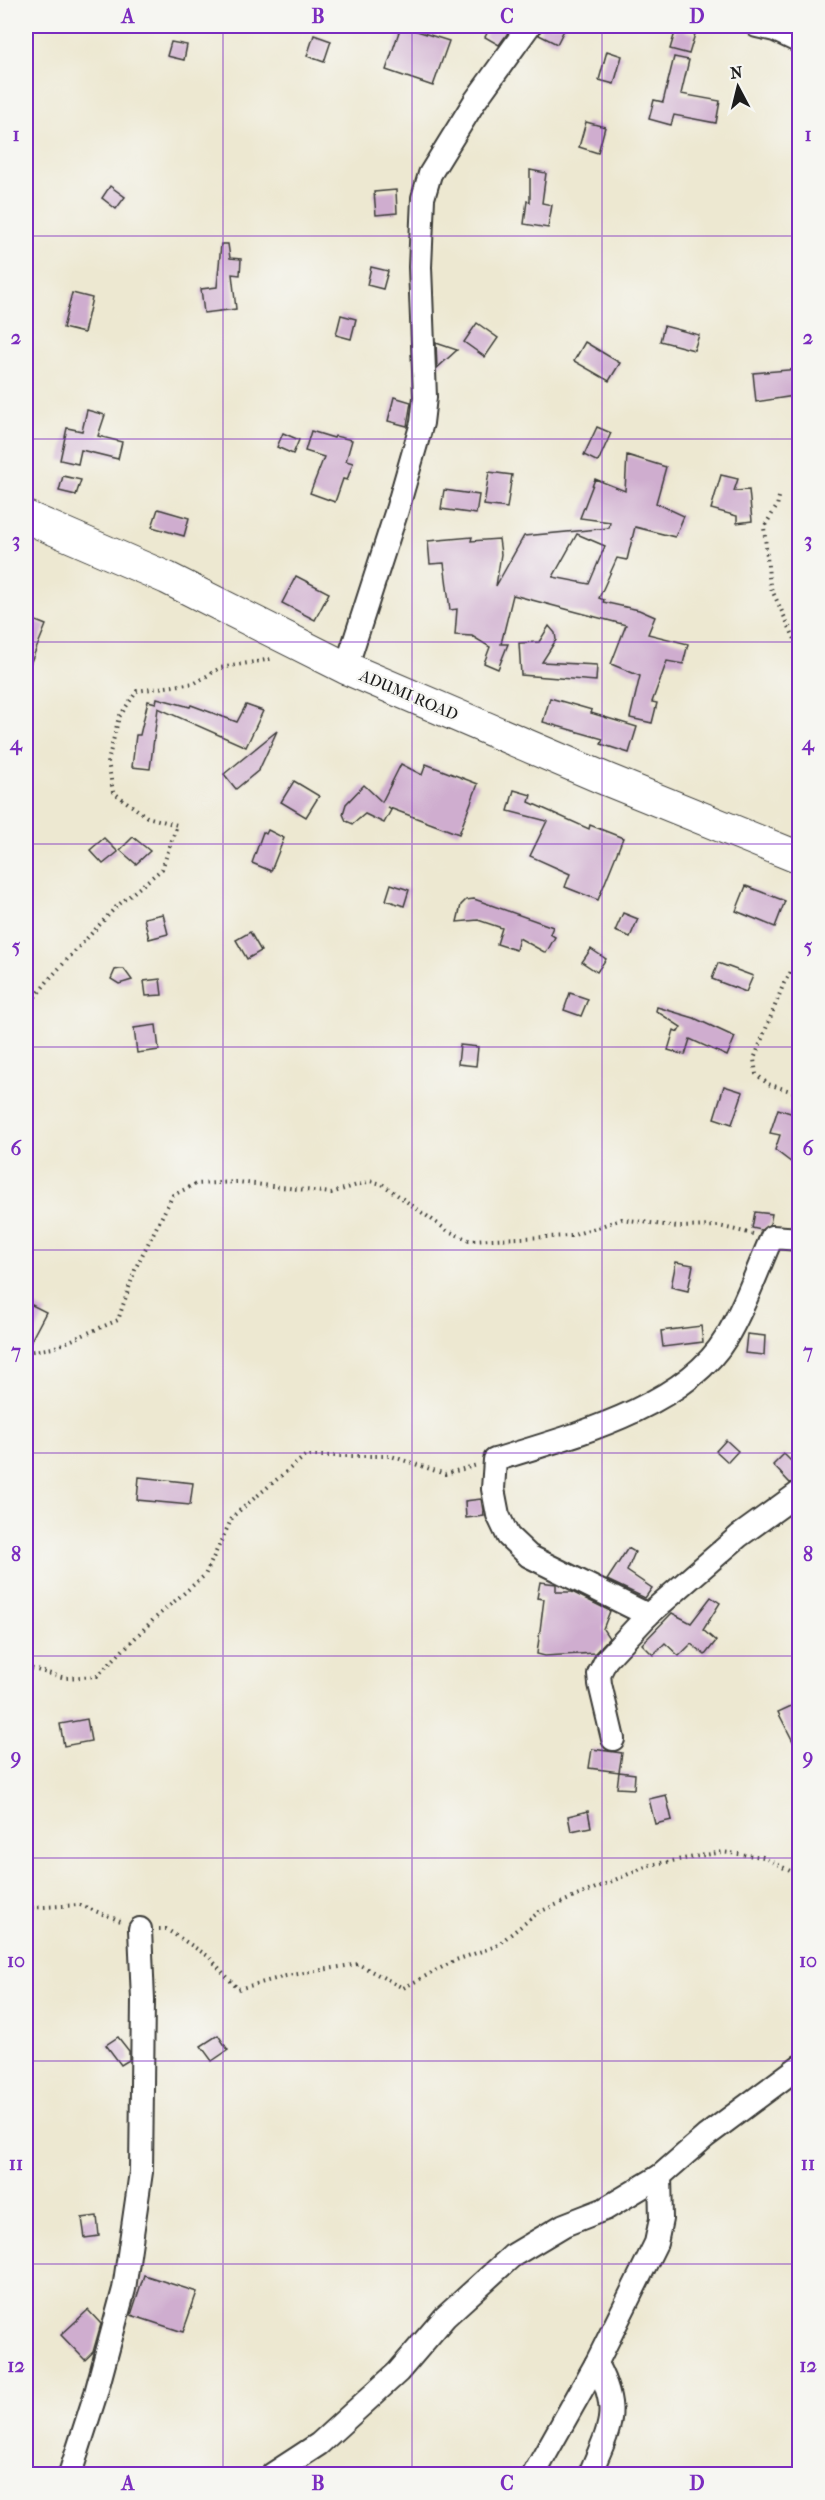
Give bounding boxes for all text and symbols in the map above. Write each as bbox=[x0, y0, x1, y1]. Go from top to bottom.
text: A bbox=[120, 5, 136, 28]
text: B bbox=[311, 5, 325, 28]
text: C bbox=[500, 5, 514, 28]
text: D bbox=[689, 5, 705, 28]
north arrow bbox=[708, 57, 768, 117]
text: N bbox=[729, 62, 744, 83]
text: 1 bbox=[12, 123, 20, 146]
text: 1 bbox=[804, 123, 812, 146]
text: 2 bbox=[11, 326, 21, 349]
text: 2 bbox=[803, 326, 813, 349]
text: 3 bbox=[12, 529, 20, 552]
text: 3 bbox=[804, 529, 812, 552]
street label: ADUMI ROAD bbox=[356, 665, 461, 724]
text: 4 bbox=[9, 732, 23, 756]
text: 4 bbox=[801, 732, 815, 756]
text: 5 bbox=[12, 935, 21, 958]
text: 5 bbox=[804, 935, 813, 958]
text: 6 bbox=[11, 1137, 23, 1160]
text: 6 bbox=[803, 1137, 815, 1160]
text: 7 bbox=[10, 1340, 21, 1363]
text: 7 bbox=[802, 1340, 813, 1363]
text: 8 bbox=[11, 1543, 21, 1566]
text: 8 bbox=[803, 1543, 813, 1566]
text: 9 bbox=[10, 1746, 21, 1769]
text: 9 bbox=[802, 1746, 813, 1769]
text: 10 bbox=[7, 1949, 25, 1972]
text: 10 bbox=[799, 1949, 817, 1972]
text: 11 bbox=[9, 2152, 23, 2175]
text: 11 bbox=[801, 2152, 815, 2175]
text: 12 bbox=[7, 2354, 25, 2377]
text: 12 bbox=[799, 2354, 817, 2377]
text: A bbox=[120, 2472, 136, 2495]
text: B bbox=[311, 2472, 325, 2495]
text: C bbox=[500, 2472, 514, 2495]
text: D bbox=[689, 2472, 705, 2495]

